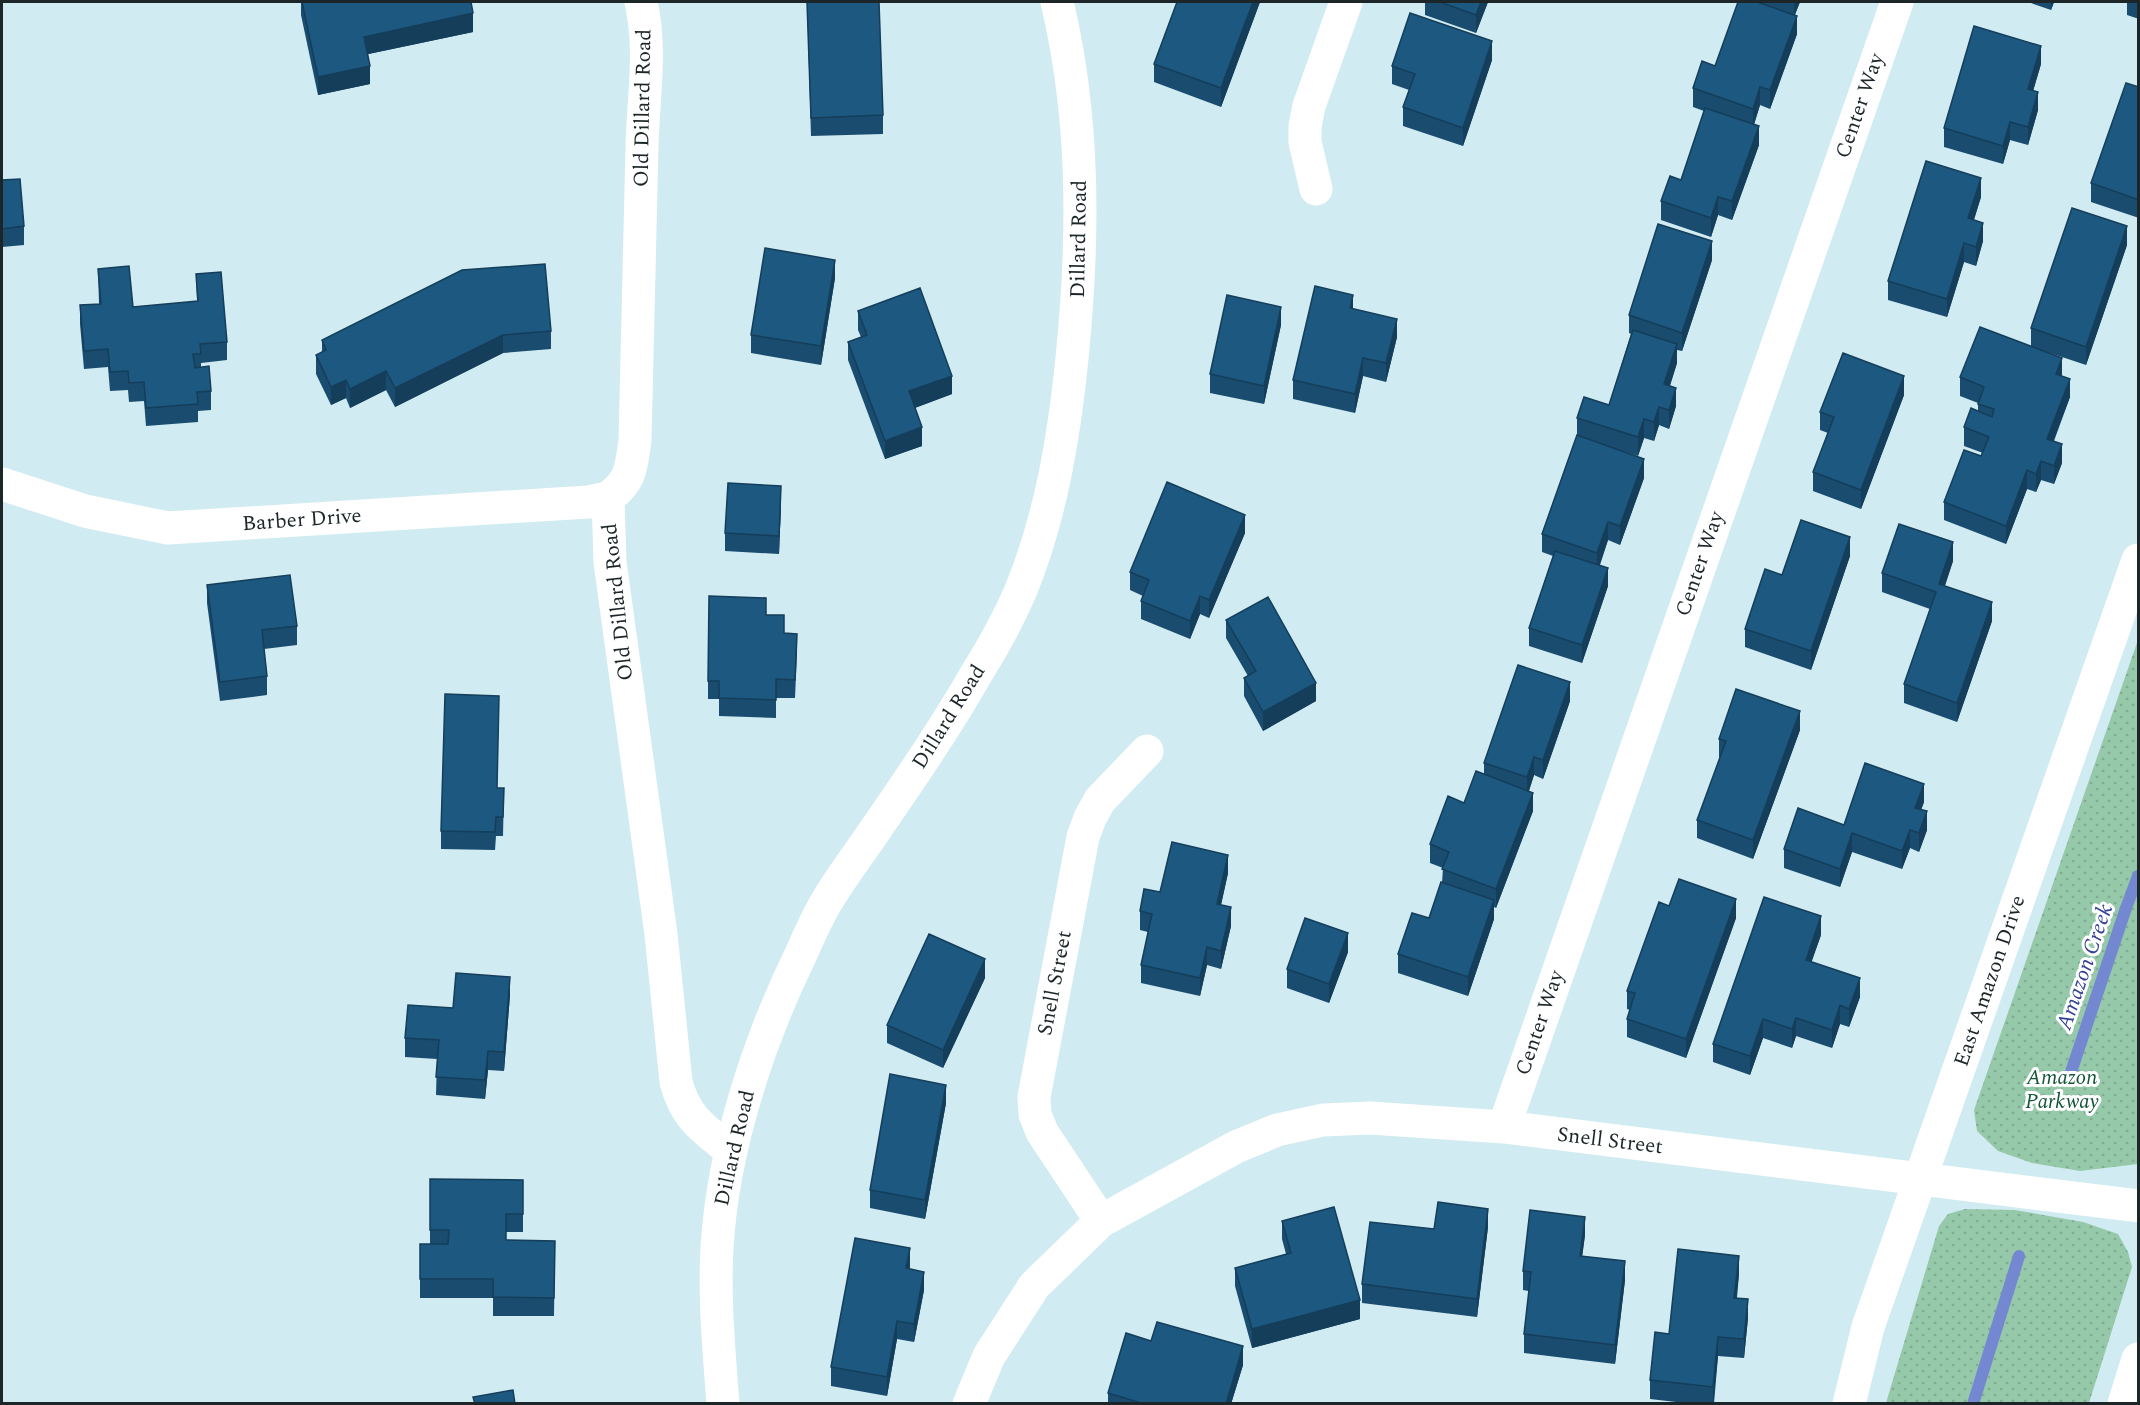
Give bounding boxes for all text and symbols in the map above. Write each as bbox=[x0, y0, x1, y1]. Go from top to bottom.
street label: Old Dillard Road bbox=[626, 29, 660, 187]
street label: Center Way bbox=[1827, 48, 1893, 163]
street label: Dillard Road bbox=[1062, 180, 1096, 298]
street label: Barber Drive bbox=[241, 500, 363, 540]
street label: Center Way bbox=[1667, 506, 1733, 621]
street label: Old Dillard Road bbox=[594, 522, 642, 682]
street label: Dillard Road bbox=[904, 658, 994, 776]
street label: East Amazon Drive bbox=[1946, 891, 2034, 1071]
water label: Amazon Creek bbox=[2048, 900, 2122, 1035]
street label: Snell Street bbox=[1029, 928, 1081, 1038]
street label: Center Way bbox=[1507, 965, 1573, 1080]
park label: Amazon Parkway bbox=[2025, 1062, 2099, 1118]
street label: Dillard Road bbox=[706, 1087, 764, 1209]
street label: Snell Street bbox=[1555, 1119, 1665, 1163]

